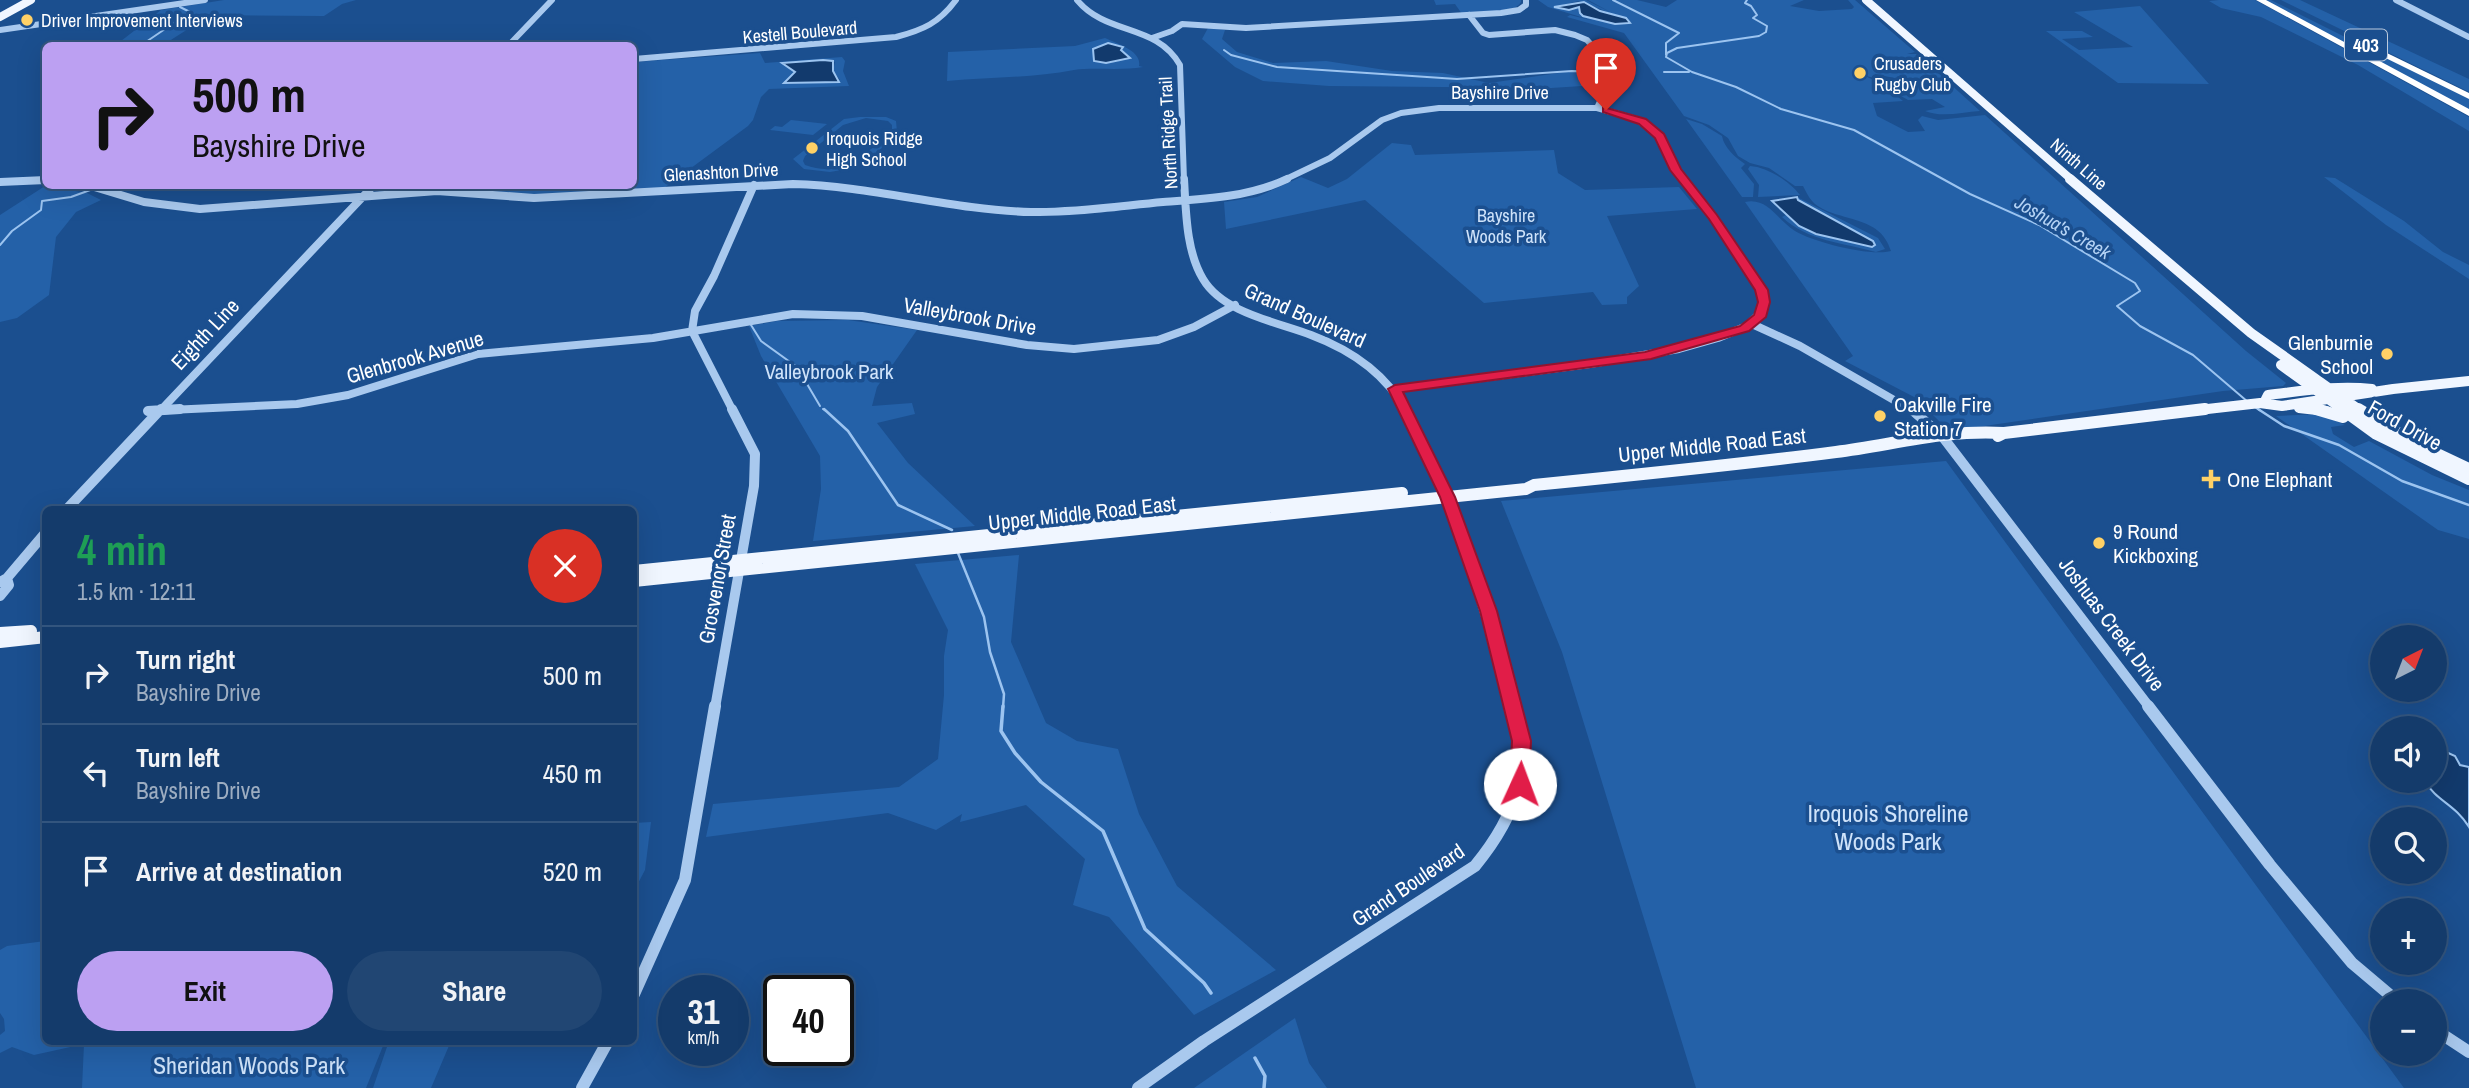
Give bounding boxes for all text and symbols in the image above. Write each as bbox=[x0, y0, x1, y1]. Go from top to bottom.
place label: Driver Improvement Interviews bbox=[41, 8, 243, 33]
marker: Driver Improvement Interviews bbox=[19, 12, 35, 28]
street label: Kestell Boulevard bbox=[742, 15, 858, 49]
road number: 403 bbox=[2345, 30, 2387, 60]
pin bbox=[1576, 38, 1636, 110]
icon: arrive bbox=[1587, 49, 1625, 87]
place label: Crusaders Rugby Club bbox=[1874, 51, 1951, 97]
text: 500 m bbox=[192, 61, 306, 127]
marker: Crusaders Rugby Club bbox=[1852, 65, 1868, 81]
icon: right bbox=[77, 70, 168, 161]
street label: North Ridge Trail bbox=[1153, 76, 1183, 190]
street label: Bayshire Drive bbox=[1451, 80, 1549, 105]
text: Bayshire Drive bbox=[192, 124, 366, 167]
place label: Iroquois Ridge High School bbox=[826, 126, 923, 172]
street label: Ninth Line bbox=[2045, 132, 2113, 196]
marker: Iroquois Ridge High School bbox=[804, 140, 820, 156]
street label: Glenashton Drive bbox=[663, 157, 779, 187]
water label: Joshua's Creek bbox=[2009, 189, 2117, 266]
park label: Bayshire Woods Park bbox=[1466, 203, 1547, 249]
street label: Grand Boulevard bbox=[1240, 275, 1370, 355]
street label: Valleybrook Drive bbox=[901, 290, 1039, 342]
street label: Eighth Line bbox=[164, 292, 246, 376]
street label: Glenbrook Avenue bbox=[343, 324, 487, 390]
place label: Glenburnie School bbox=[2288, 328, 2373, 381]
marker: Glenburnie School bbox=[2379, 346, 2395, 362]
park label: Valleybrook Park bbox=[765, 357, 894, 386]
place label: Oakville Fire Station 7 bbox=[1894, 390, 1992, 443]
street label: Ford Drive bbox=[2363, 393, 2447, 457]
marker: Oakville Fire Station 7 bbox=[1872, 408, 1888, 424]
street label: Upper Middle Road East bbox=[1617, 421, 1807, 469]
place label: One Elephant bbox=[2227, 465, 2333, 494]
marker: One Elephant bbox=[2201, 469, 2221, 489]
street label: Upper Middle Road East bbox=[987, 489, 1177, 537]
street label: Grosvenor Street bbox=[691, 512, 743, 646]
place label: 9 Round Kickboxing bbox=[2113, 517, 2199, 570]
text: 4 min bbox=[77, 522, 167, 578]
button: close bbox=[528, 529, 602, 603]
marker: 9 Round Kickboxing bbox=[2091, 535, 2107, 551]
street label: Joshuas Creek Drive bbox=[2052, 551, 2172, 697]
text: 1.5 km · 12:11 bbox=[77, 576, 195, 607]
north arrow bbox=[2370, 625, 2446, 702]
map controls bbox=[2370, 625, 2447, 1066]
text: Turn right bbox=[136, 642, 235, 677]
icon: right bbox=[77, 656, 115, 694]
text: 500 m bbox=[543, 658, 602, 693]
text: Bayshire Drive bbox=[136, 677, 261, 708]
button: sound bbox=[2370, 716, 2447, 793]
text: Turn left bbox=[136, 740, 220, 775]
position arrow bbox=[1483, 747, 1557, 821]
icon: left bbox=[77, 754, 115, 792]
text: 450 m bbox=[543, 756, 602, 791]
text: Bayshire Drive bbox=[136, 775, 261, 806]
park label: Iroquois Shoreline Woods Park bbox=[1808, 797, 1968, 857]
button: search bbox=[2370, 807, 2447, 884]
street label: Grand Boulevard bbox=[1346, 837, 1470, 933]
icon: arrive bbox=[77, 852, 115, 890]
text: Arrive at destination bbox=[136, 854, 342, 889]
text: 520 m bbox=[543, 854, 602, 889]
button: + bbox=[2370, 898, 2447, 975]
button: Exit bbox=[77, 951, 333, 1031]
button: Share bbox=[347, 951, 602, 1031]
speed limit sign: 40 bbox=[763, 975, 854, 1066]
text: 31 bbox=[688, 988, 719, 1035]
button: − bbox=[2370, 989, 2447, 1066]
text: km/h bbox=[688, 1025, 720, 1050]
park label: Sheridan Woods Park bbox=[153, 1049, 345, 1081]

